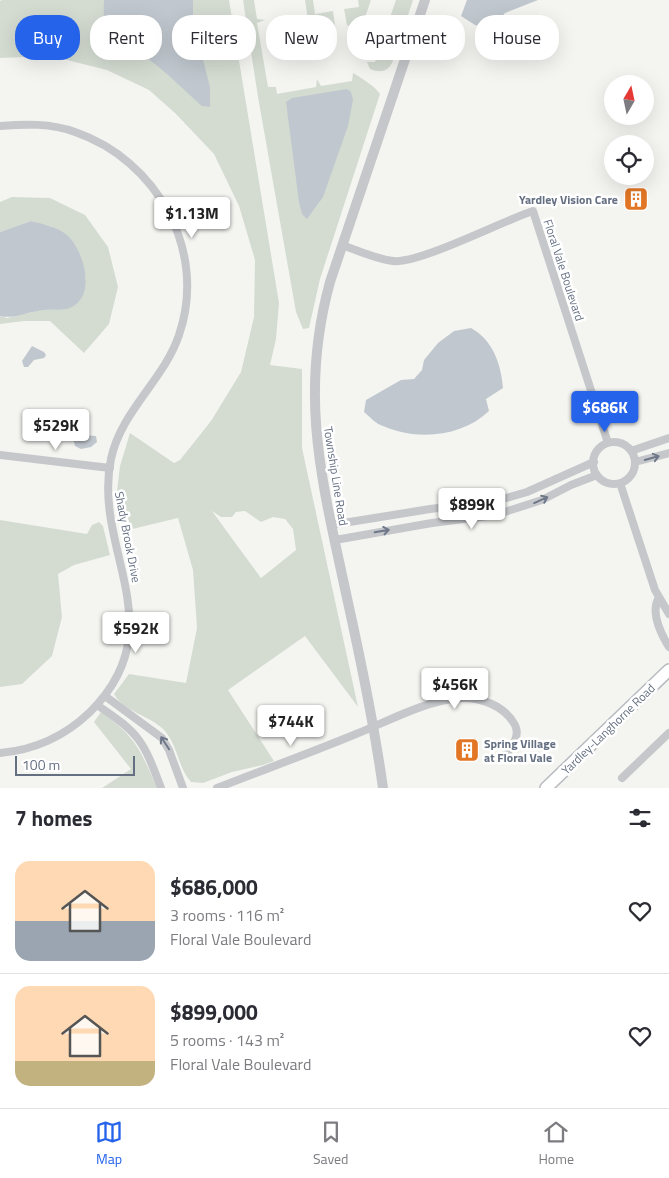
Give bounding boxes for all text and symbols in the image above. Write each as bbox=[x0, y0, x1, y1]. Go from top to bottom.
chip: Buy bbox=[15, 15, 80, 60]
chip: Rent bbox=[90, 15, 162, 60]
chip: Filters bbox=[172, 15, 256, 60]
chip: New bbox=[266, 15, 337, 60]
chip: Apartment bbox=[347, 15, 465, 60]
chip: House bbox=[475, 15, 559, 60]
north arrow bbox=[604, 75, 654, 125]
map controls bbox=[604, 75, 654, 185]
button: locate bbox=[604, 135, 654, 185]
building icon: Yardley Vision Care bbox=[623, 186, 649, 212]
place label: Yardley Vision Care bbox=[519, 190, 618, 209]
pin: $1.13M bbox=[151, 196, 233, 239]
text: $1.13M bbox=[165, 201, 219, 225]
street label: Floral Vale Boulevard bbox=[539, 217, 589, 323]
pin: $686K bbox=[570, 390, 640, 433]
text: $686K bbox=[582, 395, 628, 419]
pin: $529K bbox=[21, 408, 91, 451]
text: $529K bbox=[33, 413, 79, 437]
street label: Township Line Road bbox=[319, 425, 353, 527]
one-way arrow bbox=[644, 452, 660, 462]
pin: $899K bbox=[437, 488, 507, 530]
street label: Shady Brook Drive bbox=[110, 490, 146, 584]
text: $899K bbox=[449, 492, 495, 516]
one-way arrow bbox=[533, 494, 548, 504]
one-way arrow bbox=[374, 526, 390, 536]
pin: $592K bbox=[101, 612, 171, 654]
text: $592K bbox=[113, 616, 159, 640]
pin: $456K bbox=[420, 668, 490, 710]
text: $456K bbox=[432, 672, 478, 696]
street label: Yardley-Langhorne Road bbox=[557, 679, 659, 779]
pin: $744K bbox=[256, 704, 326, 747]
text: $744K bbox=[268, 709, 314, 733]
place label: Spring Village at Floral Vale bbox=[484, 734, 556, 767]
one-way arrow bbox=[160, 736, 170, 750]
building icon: Spring Village at Floral Vale bbox=[454, 737, 480, 763]
scale bar bbox=[15, 753, 135, 776]
text: 100 m bbox=[22, 754, 60, 775]
text: 7 homes bbox=[15, 802, 92, 834]
icon: filters bbox=[626, 804, 654, 832]
text: $686,000 bbox=[170, 871, 258, 903]
icon: home bbox=[55, 881, 115, 941]
icon: heart bbox=[626, 897, 654, 925]
text: 3 rooms · 116 m² bbox=[170, 903, 284, 927]
text: Floral Vale Boulevard bbox=[170, 927, 311, 951]
text: $899,000 bbox=[170, 996, 258, 1028]
icon: home bbox=[55, 1006, 115, 1066]
icon: heart bbox=[626, 1022, 654, 1050]
text: 5 rooms · 143 m² bbox=[170, 1028, 284, 1052]
text: Floral Vale Boulevard bbox=[170, 1052, 311, 1076]
tab: Map bbox=[95, 1118, 123, 1169]
tab: Saved bbox=[313, 1118, 349, 1169]
tab: Home bbox=[538, 1118, 574, 1169]

